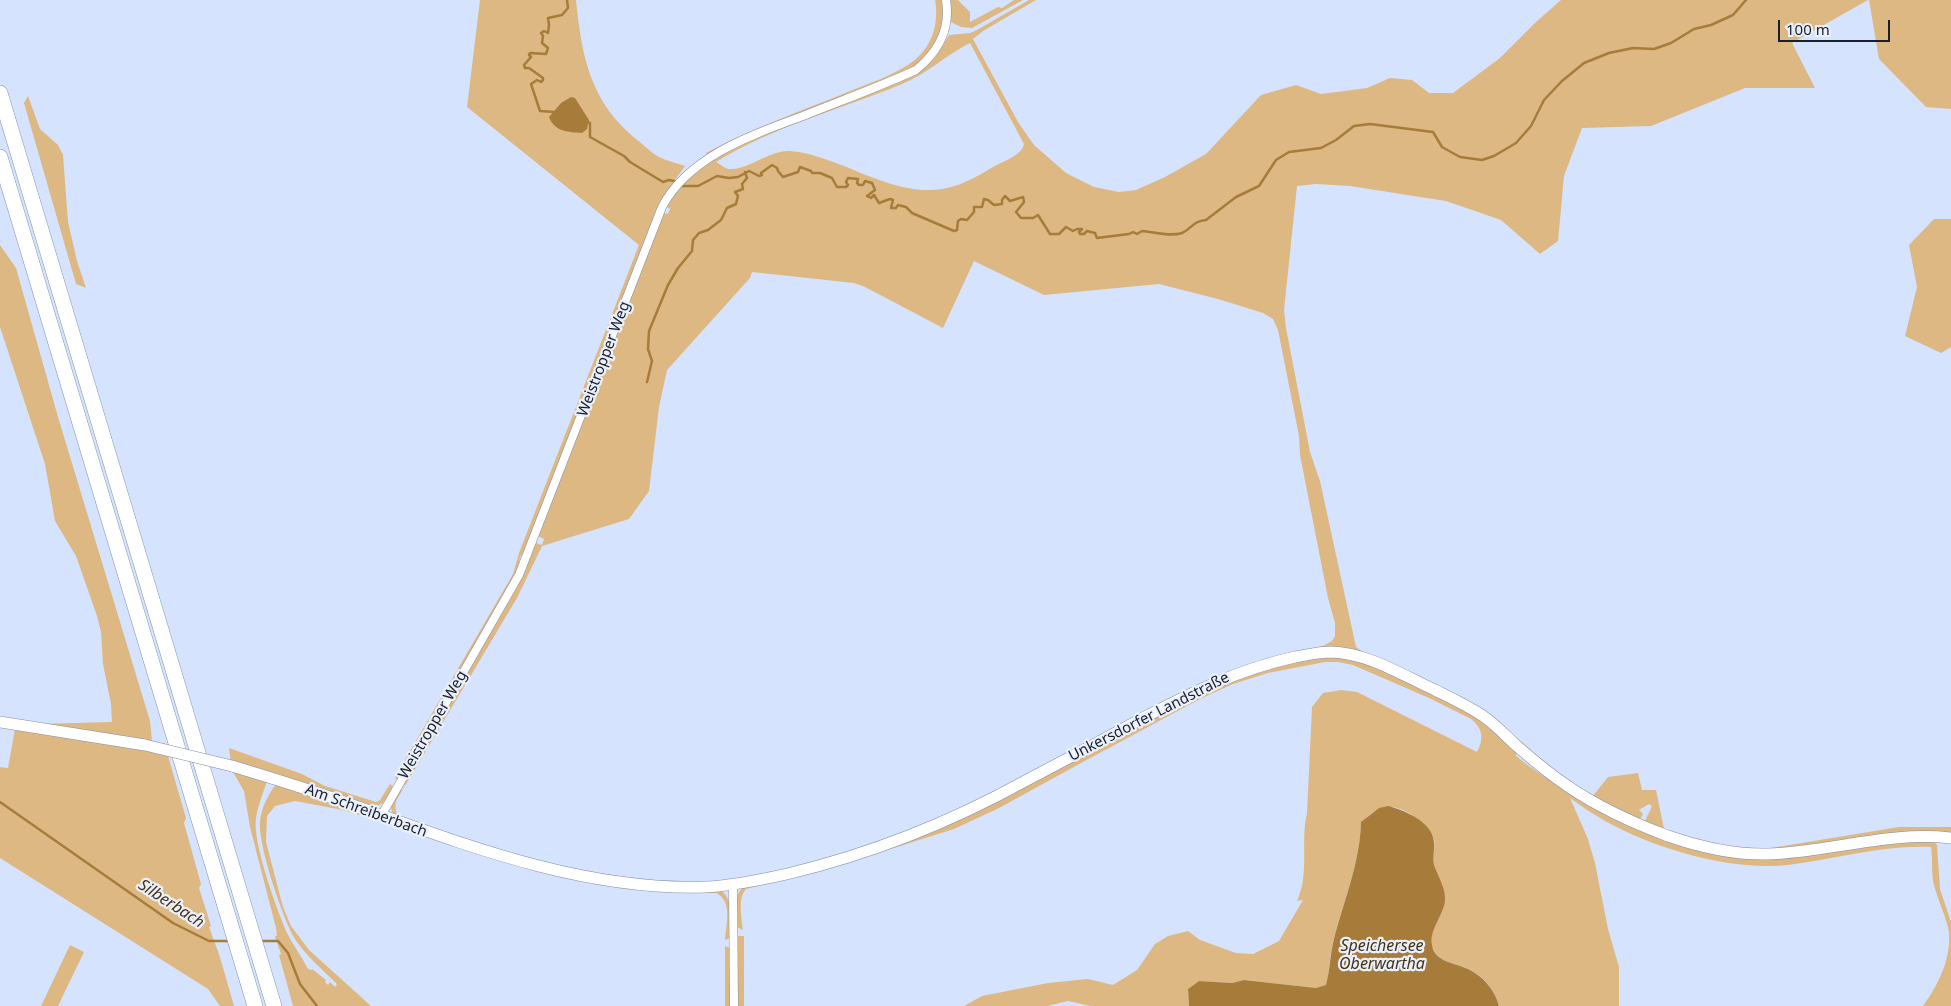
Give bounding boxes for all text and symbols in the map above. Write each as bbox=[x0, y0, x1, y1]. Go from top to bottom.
scale bar bbox=[1781, 10, 1894, 42]
text: 100 m bbox=[1786, 19, 1830, 39]
street label: Weistropper Weg bbox=[574, 299, 634, 419]
street label: Weistropper Weg bbox=[395, 668, 471, 782]
street label: Unkersdorfer Landstraße bbox=[1066, 669, 1232, 765]
street label: Am Schreiberbach bbox=[303, 781, 429, 841]
water label: Silberbach bbox=[134, 876, 208, 932]
water label: Speichersee Oberwartha bbox=[1339, 936, 1425, 974]

